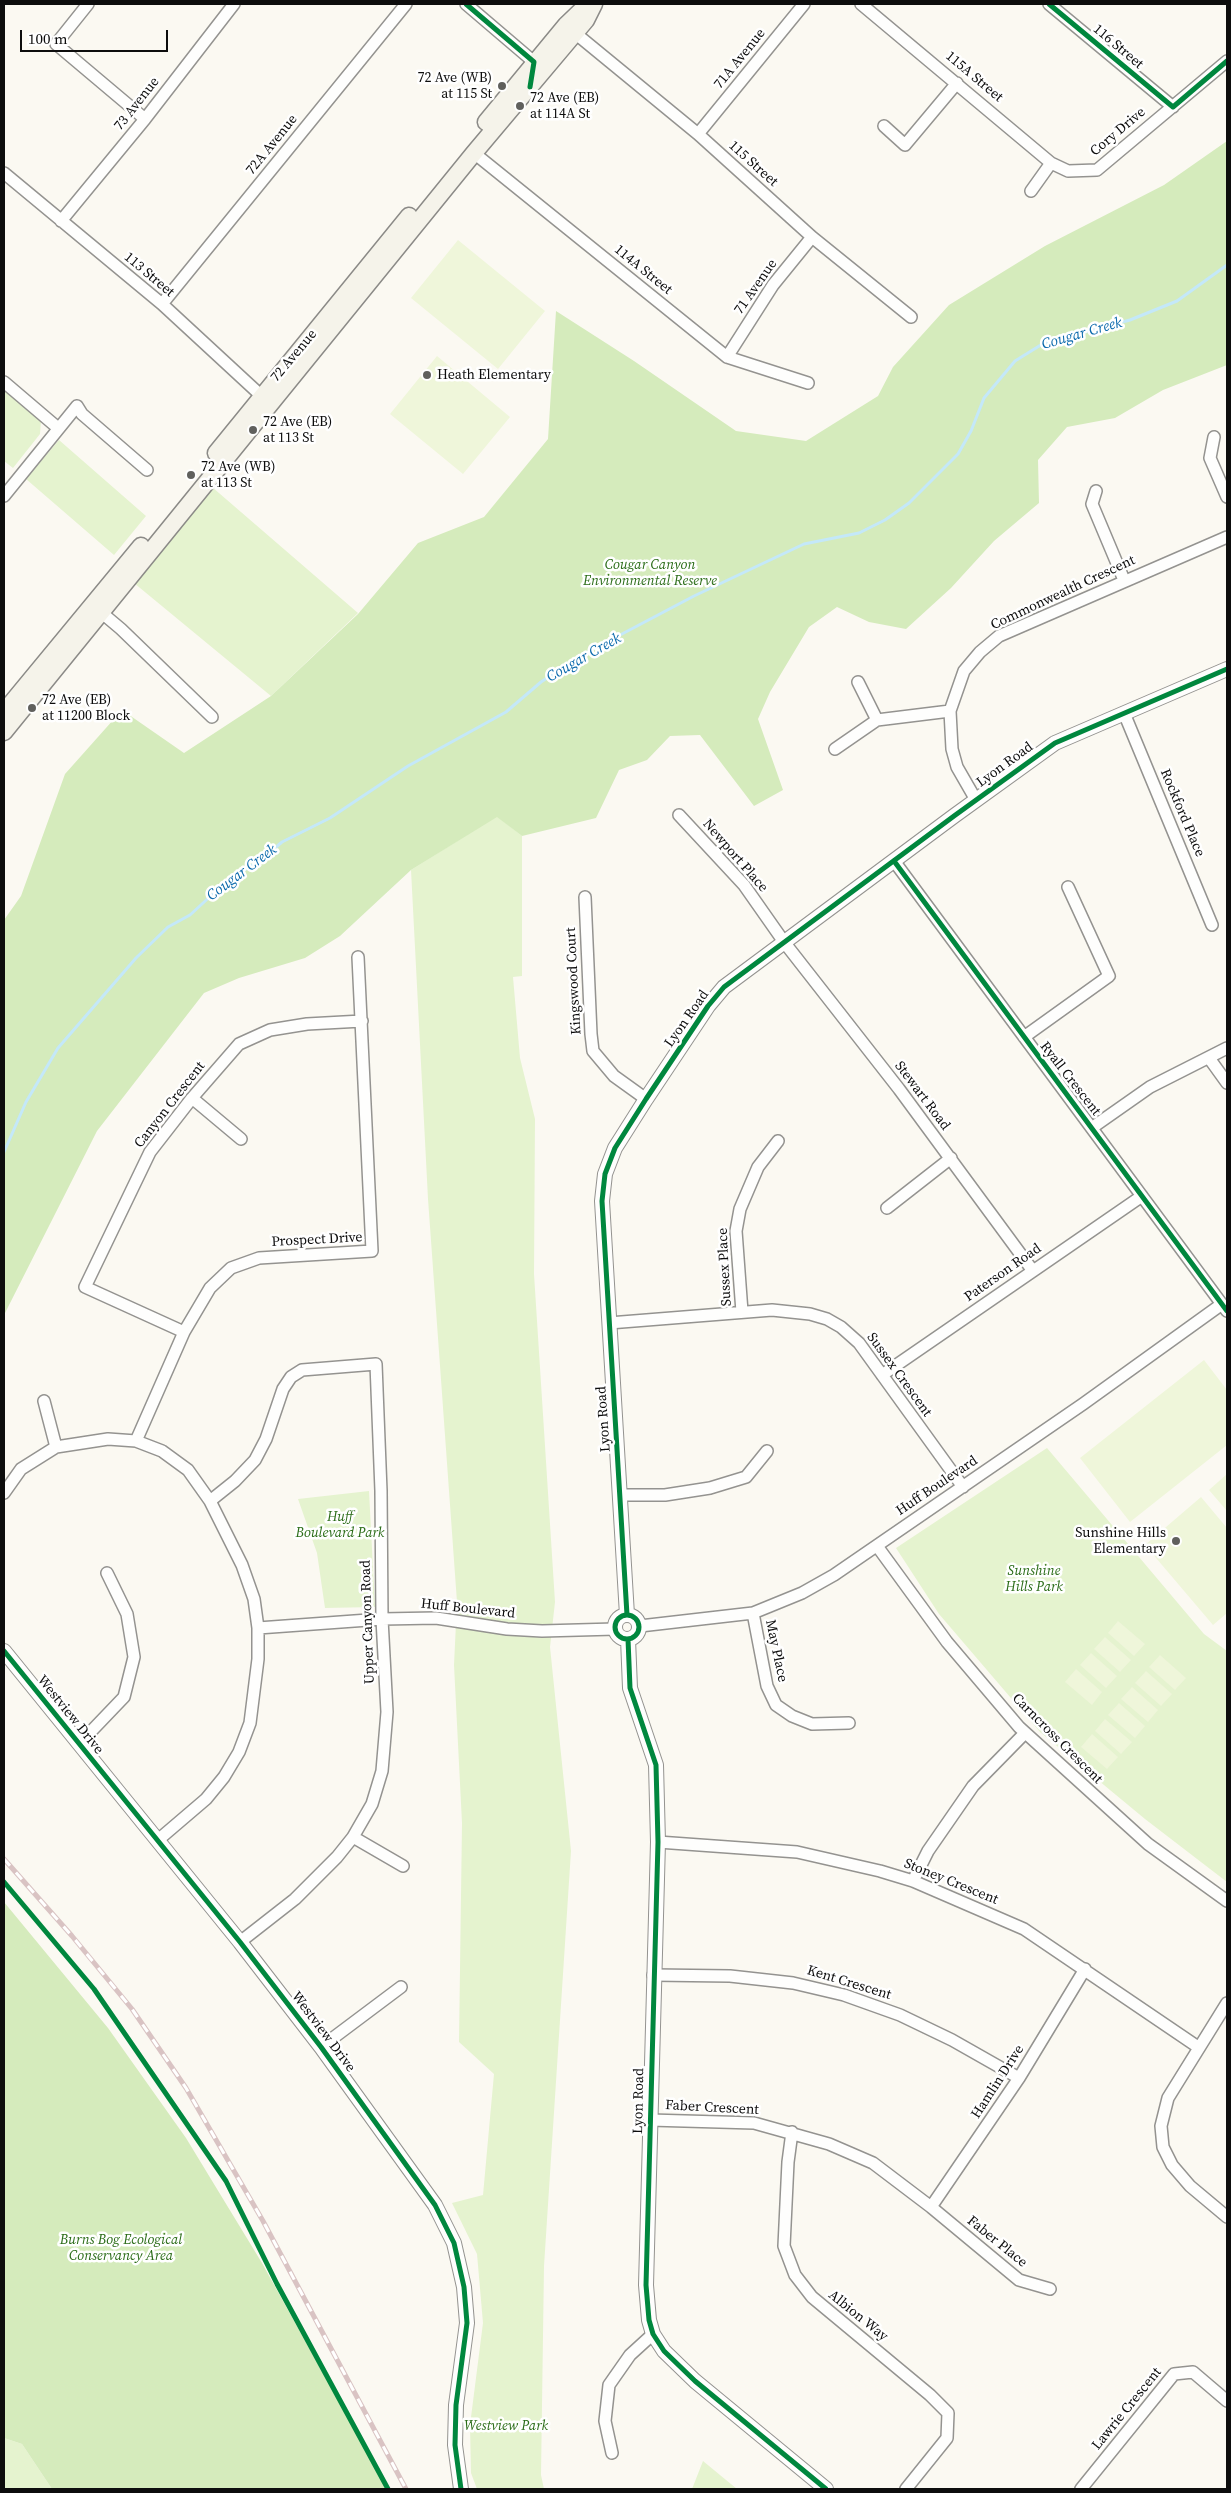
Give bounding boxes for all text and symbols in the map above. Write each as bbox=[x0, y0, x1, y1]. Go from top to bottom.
scale bar bbox=[22, 20, 170, 52]
street label: 116 Street bbox=[1089, 21, 1147, 73]
street label: 71A Avenue bbox=[711, 26, 769, 92]
text: 100 m bbox=[28, 28, 68, 49]
street label: 115A Street bbox=[942, 48, 1006, 106]
place label: 72 Ave (WB) at 115 St bbox=[418, 70, 492, 102]
street label: 73 Avenue bbox=[111, 74, 163, 134]
marker: 72 Ave (WB) at 115 St bbox=[496, 80, 508, 92]
place label: 72 Ave (EB) at 114A St bbox=[530, 90, 599, 122]
marker: 72 Ave (EB) at 114A St bbox=[514, 100, 526, 112]
street label: Cory Drive bbox=[1087, 104, 1149, 160]
street label: 72A Avenue bbox=[243, 112, 301, 178]
street label: 115 Street bbox=[725, 138, 781, 190]
street label: 114A Street bbox=[611, 242, 675, 298]
street label: 113 Street bbox=[120, 249, 178, 301]
street label: 71 Avenue bbox=[731, 256, 781, 318]
water label: Cougar Creek bbox=[1040, 314, 1124, 354]
street label: 72 Avenue bbox=[267, 326, 321, 386]
place label: Heath Elementary bbox=[437, 367, 551, 383]
marker: Heath Elementary bbox=[421, 369, 433, 381]
place label: 72 Ave (EB) at 113 St bbox=[263, 414, 332, 447]
marker: 72 Ave (EB) at 113 St bbox=[247, 424, 259, 436]
place label: 72 Ave (WB) at 113 St bbox=[201, 459, 275, 492]
marker: 72 Ave (WB) at 113 St bbox=[185, 469, 197, 481]
street label: Commonwealth Crescent bbox=[988, 552, 1138, 634]
park label: Cougar Canyon Environmental Reserve bbox=[583, 557, 717, 590]
water label: Cougar Creek bbox=[544, 630, 624, 686]
place label: 72 Ave (EB) at 11200 Block bbox=[42, 692, 130, 724]
marker: 72 Ave (EB) at 11200 Block bbox=[26, 702, 38, 714]
street label: Lyon Road bbox=[973, 739, 1037, 791]
street label: Rockford Place bbox=[1156, 767, 1208, 859]
street label: Newport Place bbox=[699, 816, 771, 896]
water label: Cougar Creek bbox=[204, 841, 280, 905]
street label: Kingswood Court bbox=[563, 927, 585, 1035]
street label: Lyon Road bbox=[661, 987, 713, 1051]
street label: Ryall Crescent bbox=[1036, 1039, 1104, 1119]
street label: Canyon Crescent bbox=[131, 1058, 209, 1152]
street label: Stewart Road bbox=[891, 1058, 953, 1134]
street label: Sussex Place bbox=[715, 1227, 735, 1307]
street label: Prospect Drive bbox=[271, 1229, 363, 1251]
street label: Paterson Road bbox=[961, 1240, 1045, 1306]
street label: Sussex Crescent bbox=[863, 1330, 935, 1420]
street label: Lyon Road bbox=[593, 1386, 615, 1452]
street label: Huff Boulevard bbox=[893, 1453, 981, 1519]
park label: Huff Boulevard Park bbox=[296, 1509, 384, 1541]
place label: Sunshine Hills Elementary bbox=[1075, 1525, 1166, 1558]
marker: Sunshine Hills Elementary bbox=[1170, 1535, 1182, 1547]
street label: Upper Canyon Road bbox=[357, 1560, 379, 1684]
park label: Sunshine Hills Park bbox=[1005, 1563, 1063, 1595]
street label: Huff Boulevard bbox=[420, 1596, 516, 1622]
street label: May Place bbox=[761, 1618, 791, 1684]
street label: Westview Drive bbox=[33, 1672, 107, 1758]
street label: Carncross Crescent bbox=[1008, 1690, 1106, 1788]
street label: Stoney Crescent bbox=[902, 1855, 1000, 1909]
street label: Kent Crescent bbox=[805, 1962, 893, 2004]
street label: Westview Drive bbox=[287, 1988, 359, 2076]
street label: Hamlin Drive bbox=[968, 2042, 1028, 2122]
street label: Lyon Road bbox=[630, 2068, 648, 2134]
street label: Faber Crescent bbox=[665, 2097, 759, 2119]
street label: Faber Place bbox=[964, 2213, 1030, 2271]
park label: Burns Bog Ecological Conservancy Area bbox=[60, 2232, 182, 2264]
street label: Albion Way bbox=[825, 2287, 891, 2345]
street label: Lawrie Crescent bbox=[1089, 2364, 1165, 2454]
park label: Westview Park bbox=[464, 2418, 548, 2434]

